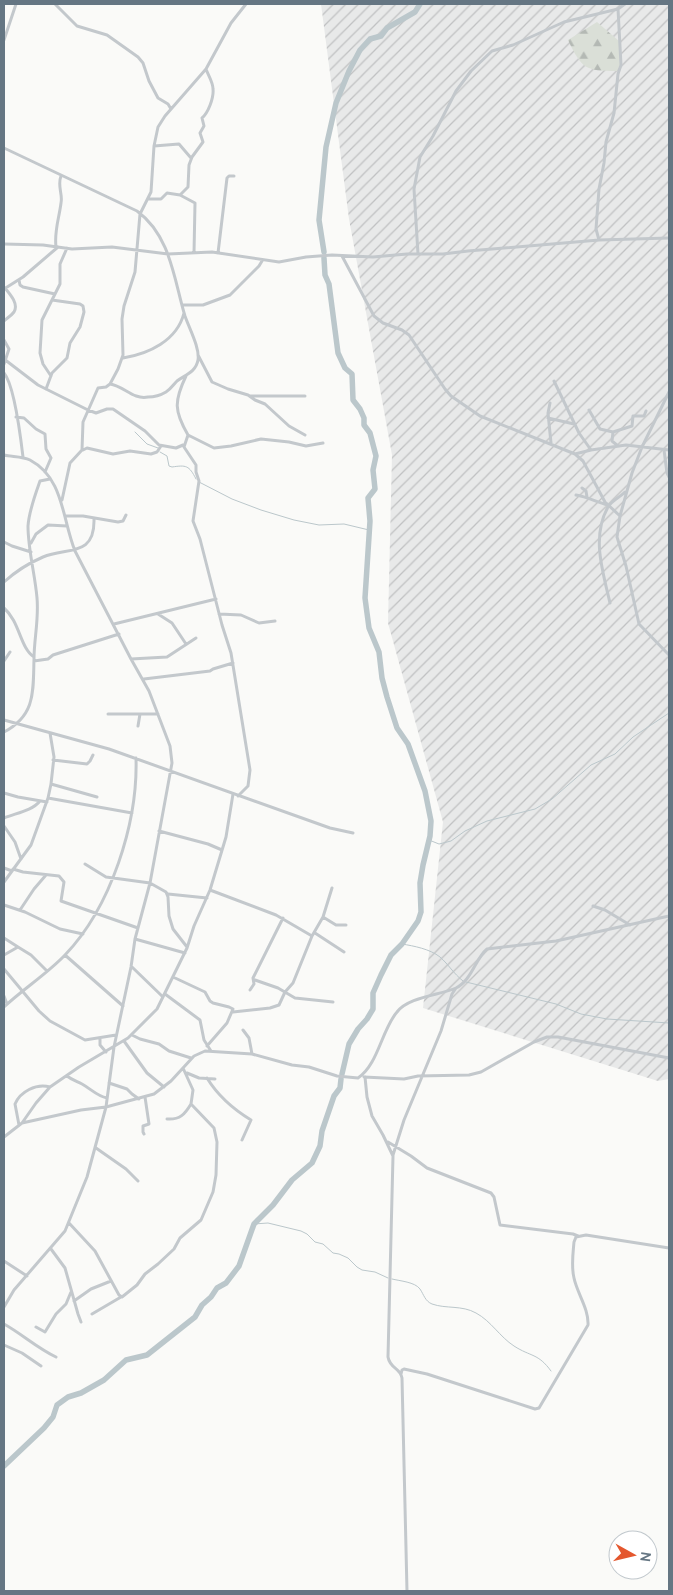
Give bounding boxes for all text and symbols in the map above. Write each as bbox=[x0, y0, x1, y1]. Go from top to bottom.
north arrow bbox=[608, 1530, 658, 1580]
text: N bbox=[636, 1551, 655, 1563]

